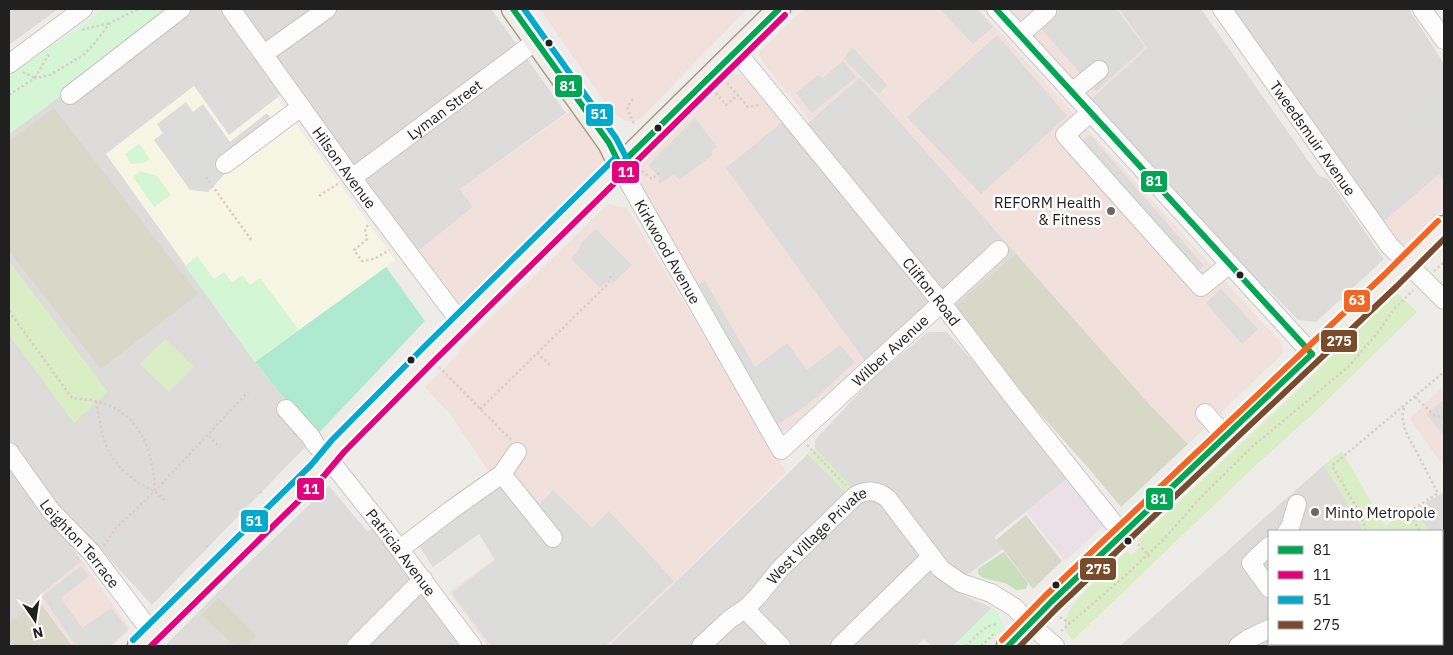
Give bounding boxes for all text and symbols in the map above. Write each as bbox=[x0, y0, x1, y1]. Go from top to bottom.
unlabelled marker bbox=[544, 38, 554, 48]
line badge: 81 bbox=[554, 74, 583, 98]
street label: Lyman Street bbox=[403, 75, 486, 143]
text: 81 bbox=[560, 77, 577, 95]
street label: Tweedsmuir Avenue bbox=[1266, 77, 1360, 199]
line badge: 51 bbox=[585, 103, 614, 127]
text: 51 bbox=[591, 105, 608, 123]
street label: Hilson Avenue bbox=[309, 123, 381, 212]
unlabelled marker bbox=[653, 123, 663, 133]
line badge: 11 bbox=[611, 160, 640, 184]
text: 11 bbox=[618, 163, 635, 181]
line badge: 81 bbox=[1140, 170, 1168, 193]
text: 81 bbox=[1146, 172, 1163, 190]
place label: REFORM Health & Fitness bbox=[994, 193, 1101, 229]
street label: Kirkwood Avenue bbox=[631, 196, 705, 307]
marker: REFORM Health & Fitness bbox=[1105, 205, 1117, 217]
street label: Clifton Road bbox=[899, 253, 965, 329]
unlabelled marker bbox=[1235, 270, 1245, 280]
line badge: 63 bbox=[1343, 289, 1371, 313]
text: 63 bbox=[1349, 291, 1365, 309]
street label: Wilber Avenue bbox=[847, 310, 932, 390]
line badge: 275 bbox=[1320, 329, 1358, 353]
text: 275 bbox=[1326, 332, 1352, 350]
unlabelled marker bbox=[406, 355, 416, 365]
line badge: 11 bbox=[296, 477, 325, 501]
text: 11 bbox=[303, 480, 320, 498]
street label: West Village Private bbox=[762, 482, 869, 588]
line badge: 81 bbox=[1145, 487, 1174, 511]
text: 81 bbox=[1151, 490, 1168, 508]
street label: Leighton Terrace bbox=[36, 495, 124, 592]
place label: Minto Metropole bbox=[1325, 503, 1436, 522]
street label: Patricia Avenue bbox=[362, 505, 440, 599]
marker: Minto Metropole bbox=[1309, 506, 1321, 518]
line badge: 51 bbox=[240, 509, 269, 533]
text: 51 bbox=[246, 512, 263, 530]
legend bbox=[1268, 530, 1443, 645]
unlabelled marker bbox=[1123, 536, 1133, 546]
text: 81 bbox=[1313, 540, 1331, 559]
line badge: 275 bbox=[1079, 557, 1117, 581]
text: 275 bbox=[1085, 560, 1111, 578]
text: 11 bbox=[1313, 565, 1331, 584]
unlabelled marker bbox=[1051, 580, 1061, 590]
text: 51 bbox=[1313, 590, 1331, 609]
north arrow bbox=[10, 595, 60, 645]
text: 275 bbox=[1313, 615, 1340, 634]
text: N bbox=[31, 623, 45, 643]

